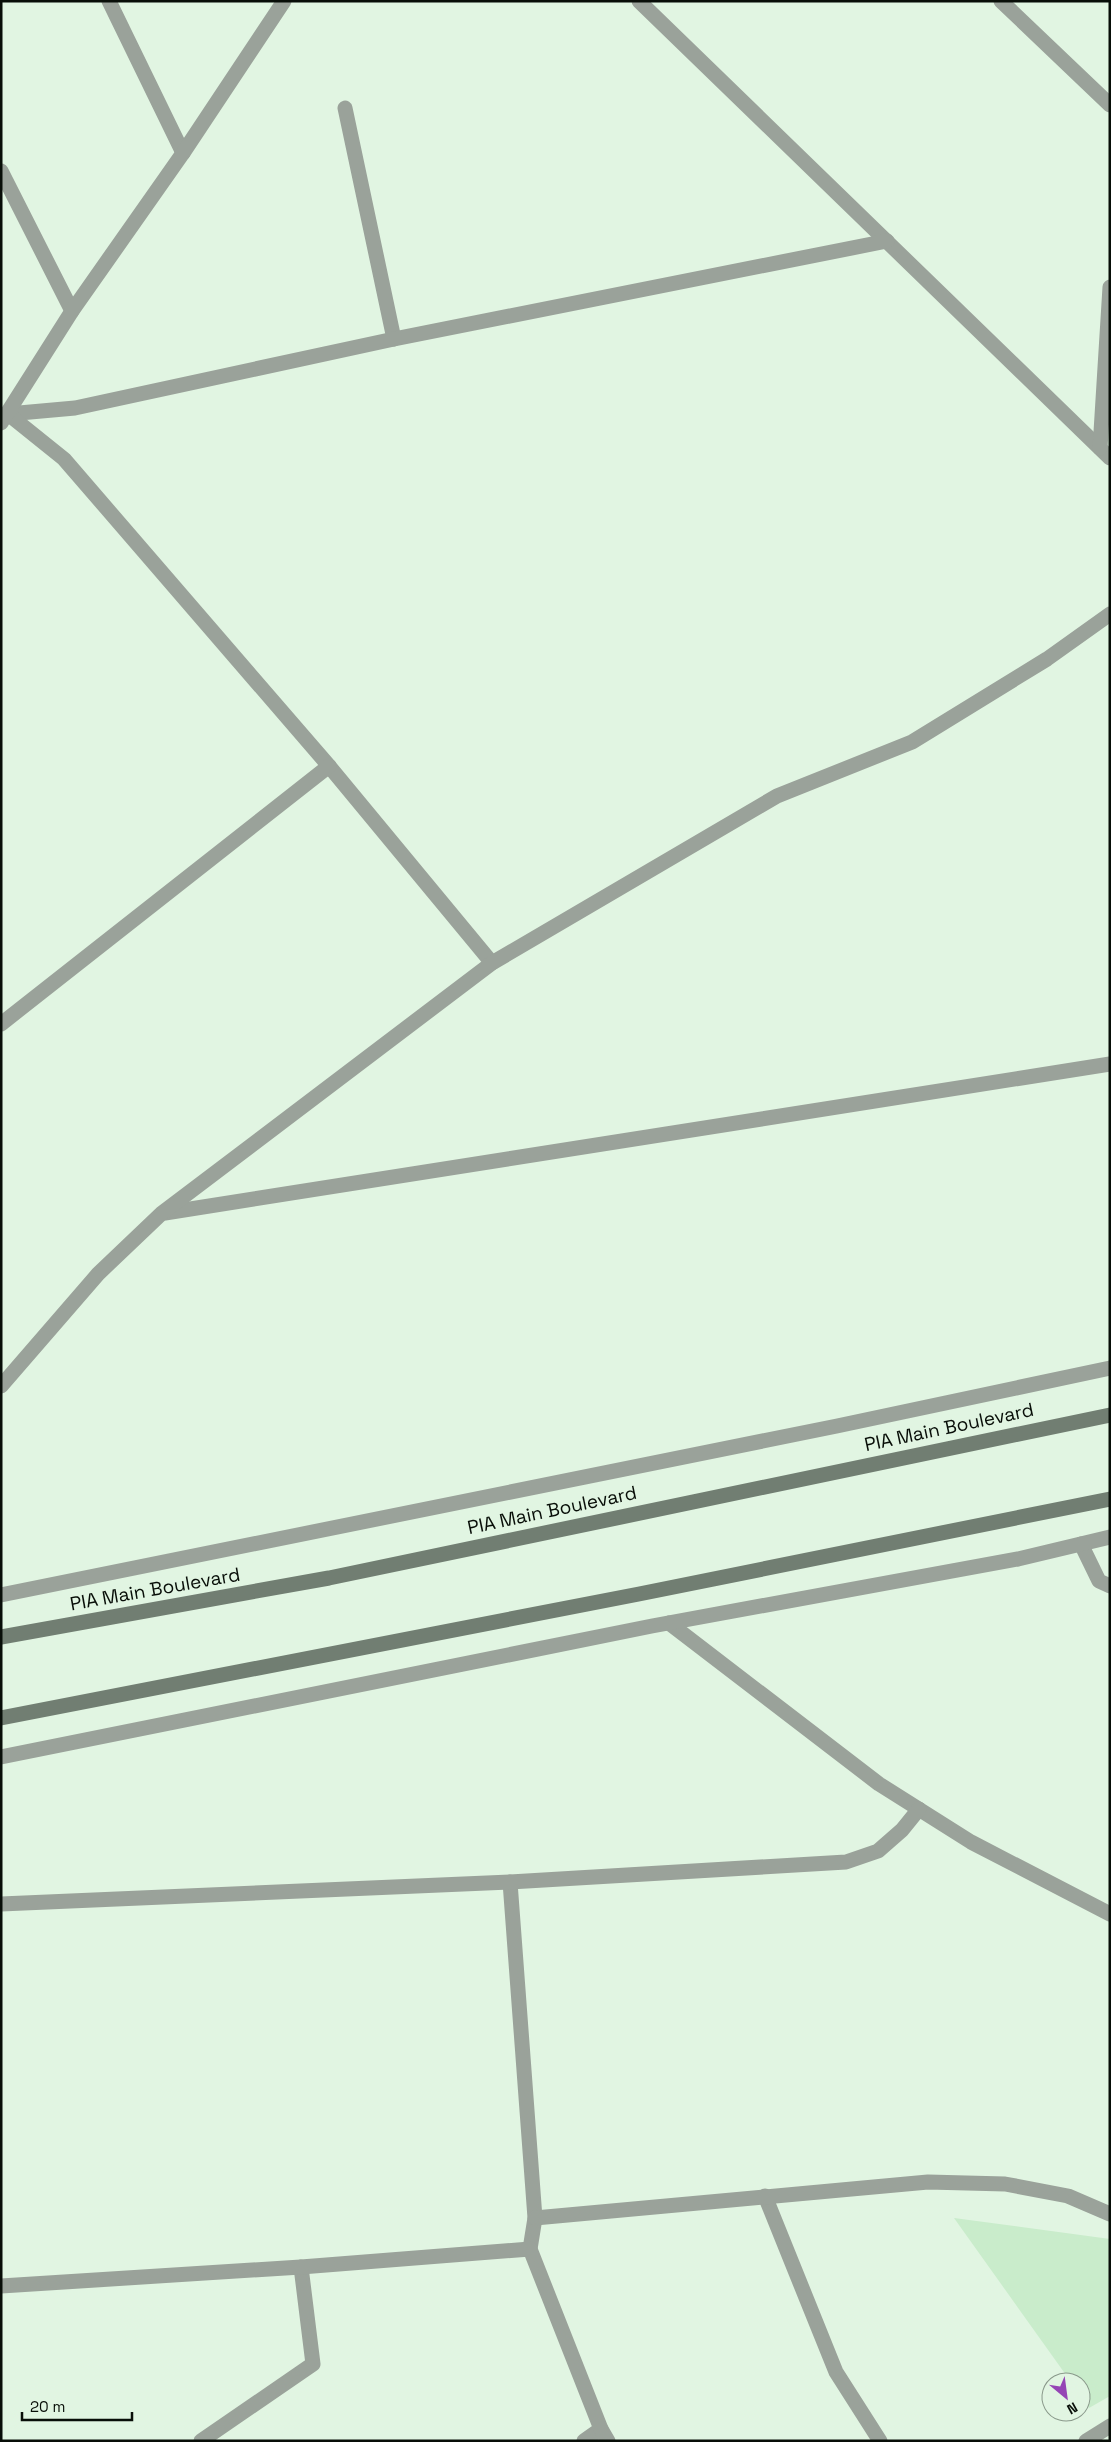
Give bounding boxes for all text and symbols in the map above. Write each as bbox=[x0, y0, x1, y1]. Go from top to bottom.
street label: PIA Main Boulevard bbox=[862, 1397, 1036, 1457]
street label: PIA Main Boulevard bbox=[465, 1480, 639, 1540]
street label: PIA Main Boulevard bbox=[68, 1562, 242, 1616]
north arrow bbox=[1041, 2372, 1091, 2422]
scale bar bbox=[22, 2390, 132, 2422]
text: 20 m bbox=[30, 2397, 65, 2416]
text: N bbox=[1064, 2398, 1081, 2419]

